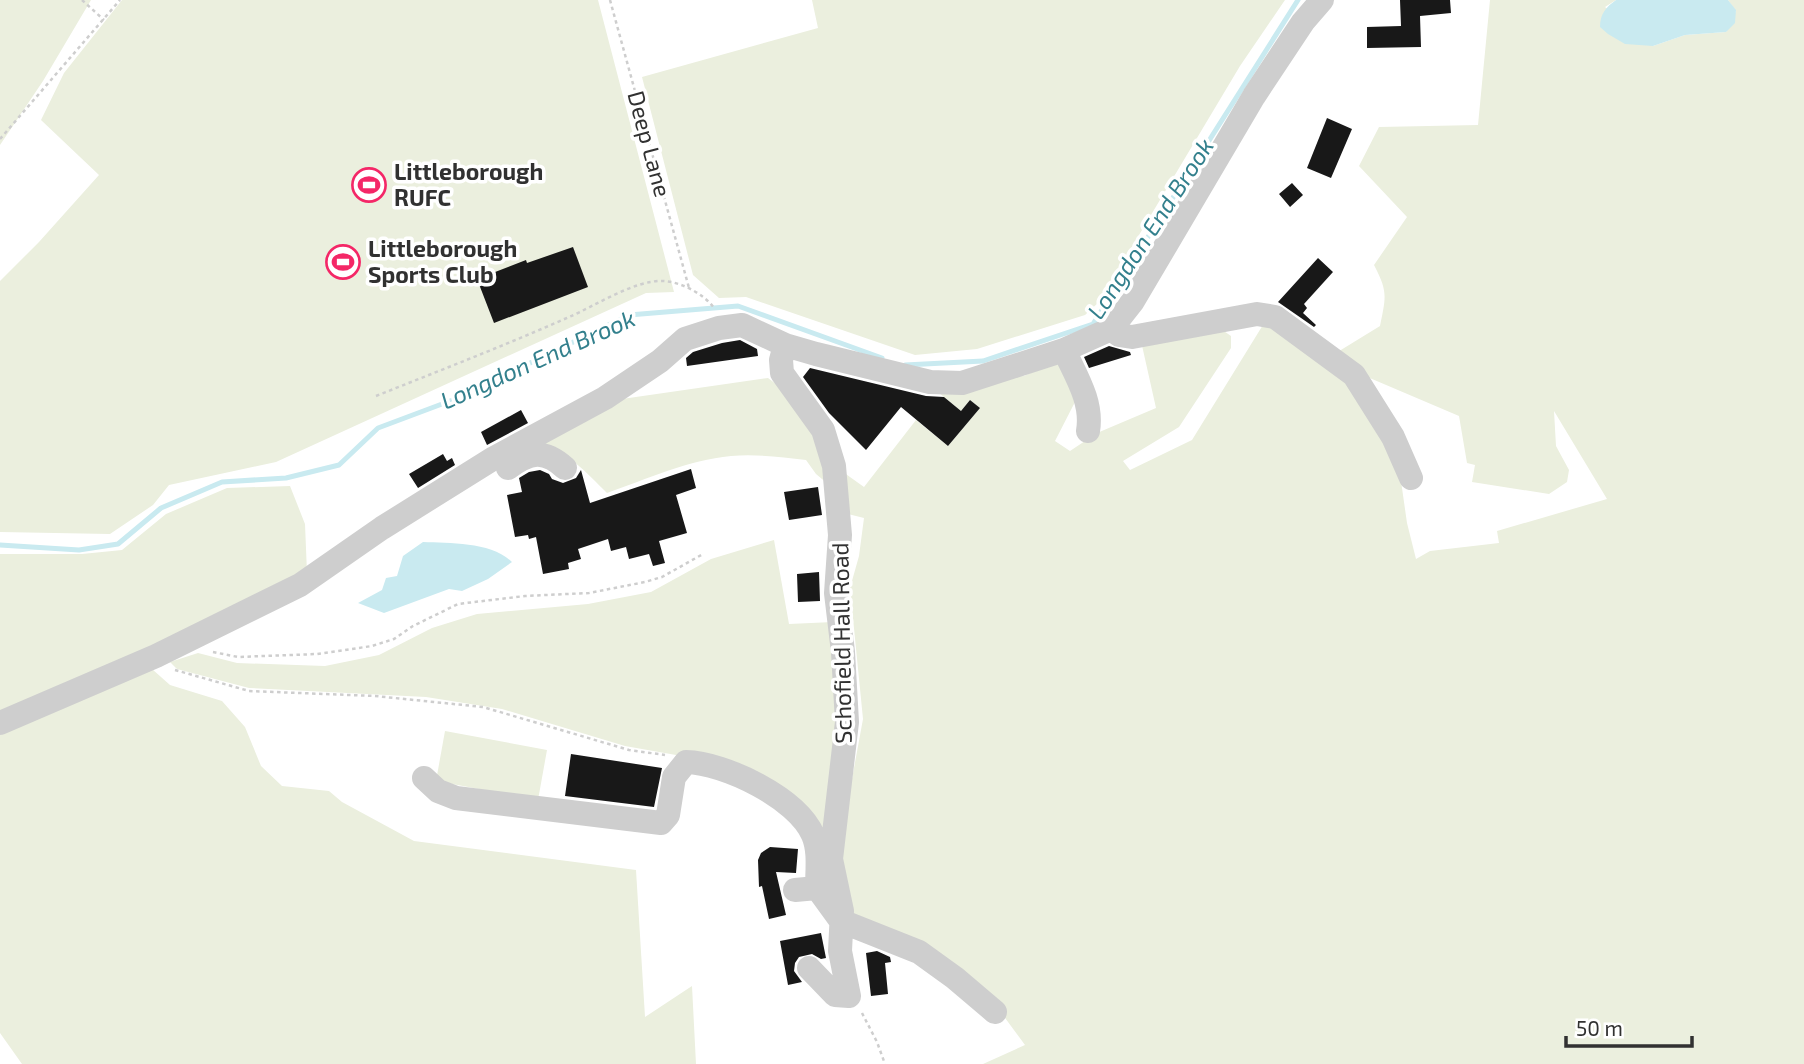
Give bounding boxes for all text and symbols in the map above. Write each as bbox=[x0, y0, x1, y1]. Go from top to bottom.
street label: Deep Lane bbox=[622, 88, 678, 200]
water label: Longdon End Brook bbox=[1080, 132, 1219, 324]
place label: Littleborough RUFC bbox=[394, 157, 543, 211]
sports icon: Littleborough RUFC bbox=[350, 166, 388, 204]
place label: Littleborough Sports Club bbox=[368, 234, 517, 288]
sports icon: Littleborough Sports Club bbox=[324, 243, 362, 281]
water label: Longdon End Brook bbox=[436, 303, 639, 415]
street label: Schofield Hall Road bbox=[825, 542, 857, 744]
scale bar bbox=[1566, 1004, 1692, 1048]
text: 50 m bbox=[1576, 1015, 1623, 1040]

